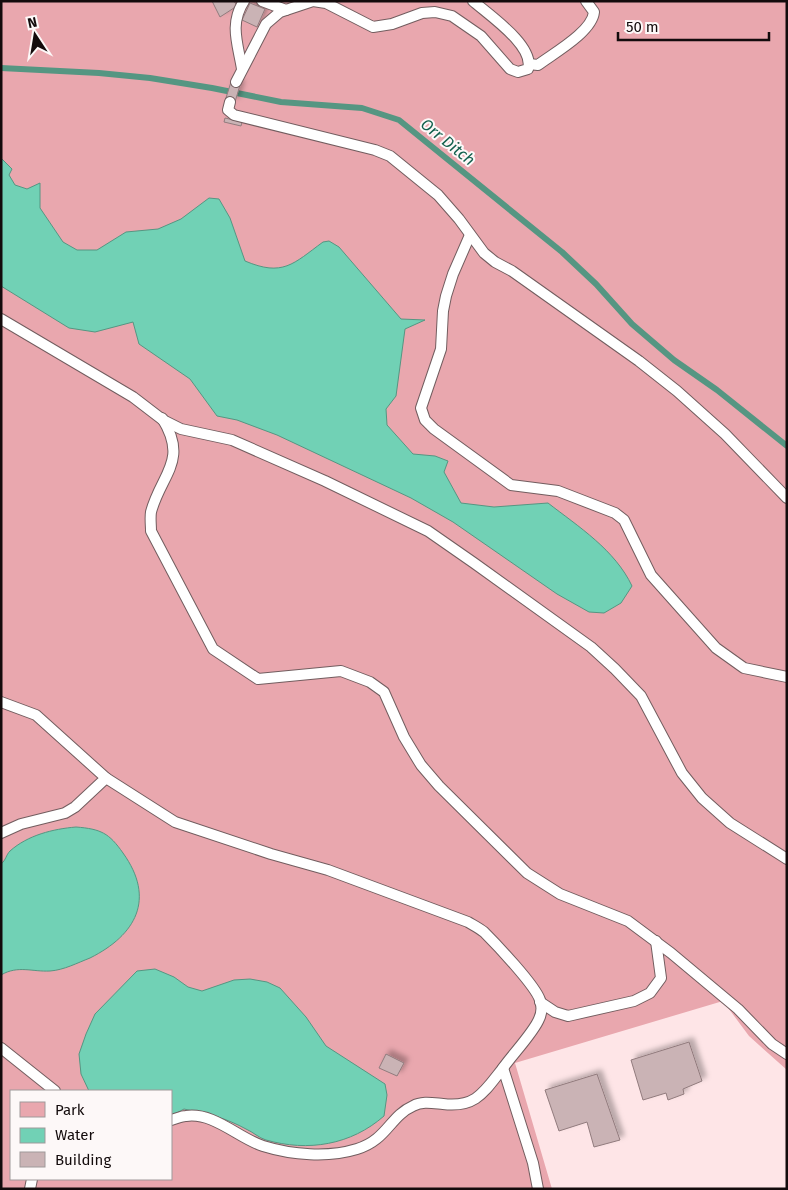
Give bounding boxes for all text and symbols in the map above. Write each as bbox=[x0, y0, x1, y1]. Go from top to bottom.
north arrow bbox=[10, 10, 60, 60]
scale bar bbox=[618, 10, 769, 42]
text: N bbox=[26, 13, 39, 32]
text: 50 m bbox=[626, 18, 659, 36]
water label: Orr Ditch bbox=[417, 114, 479, 170]
legend bbox=[10, 1090, 172, 1180]
text: Park bbox=[55, 1101, 85, 1119]
text: Water bbox=[55, 1126, 94, 1144]
text: Building bbox=[55, 1151, 111, 1169]

